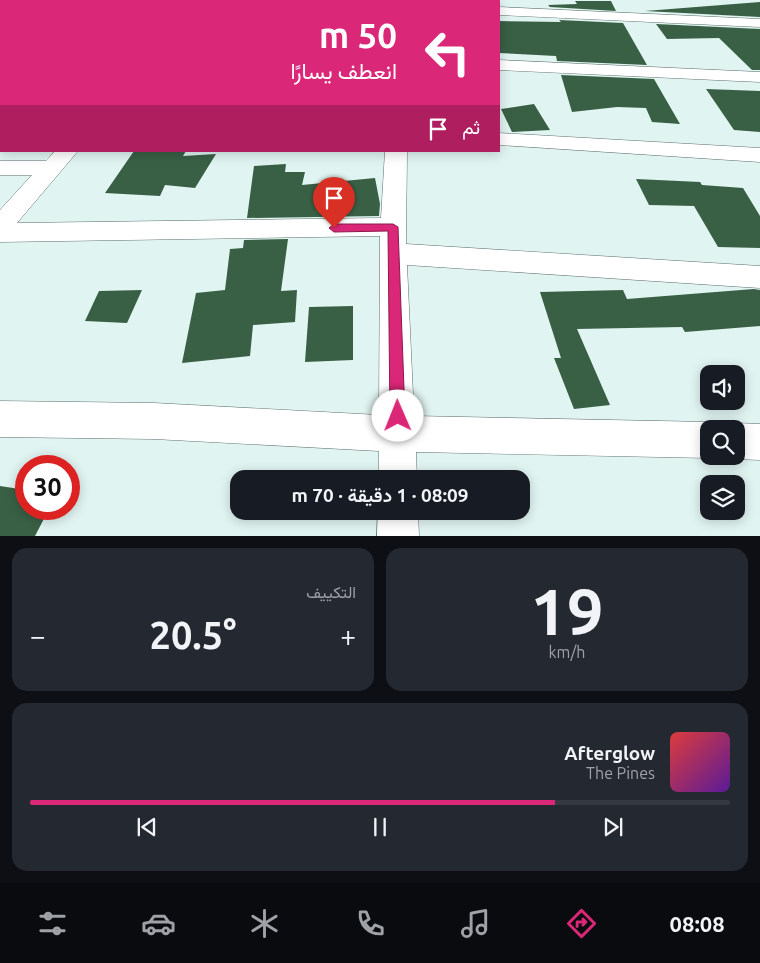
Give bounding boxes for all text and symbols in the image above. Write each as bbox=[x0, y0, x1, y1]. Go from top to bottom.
text: 50 m bbox=[319, 15, 397, 55]
icon: left bbox=[415, 20, 480, 85]
text: انعطف يسارًا bbox=[290, 58, 397, 83]
icon: arrive bbox=[424, 115, 452, 143]
text: ثم bbox=[462, 116, 480, 138]
pin bbox=[313, 177, 355, 228]
icon: arrive bbox=[320, 184, 348, 212]
map controls bbox=[700, 365, 745, 520]
button: sound bbox=[700, 365, 745, 410]
position arrow bbox=[371, 389, 423, 441]
button: search bbox=[700, 420, 745, 465]
speed limit sign: 30 bbox=[15, 455, 80, 520]
button: layers bbox=[700, 475, 745, 520]
text: 08:09 · 1 دقيقة · 70 m bbox=[291, 484, 469, 506]
text: 19 bbox=[530, 574, 604, 647]
text: التكييف bbox=[306, 583, 356, 601]
text: 20.5° bbox=[149, 614, 237, 656]
text: − bbox=[30, 620, 46, 651]
text: + bbox=[340, 620, 356, 651]
text: km/h bbox=[549, 643, 585, 661]
text: Afterglow bbox=[564, 742, 655, 764]
text: The Pines bbox=[586, 764, 655, 782]
icon: previous bbox=[133, 813, 161, 841]
icon: pause bbox=[366, 813, 394, 841]
icon: next bbox=[599, 813, 627, 841]
icon: filters bbox=[35, 906, 70, 941]
icon: car bbox=[141, 906, 176, 941]
icon: climate bbox=[247, 906, 282, 941]
icon: phone bbox=[353, 906, 388, 941]
icon: music bbox=[458, 906, 493, 941]
icon: directions bbox=[564, 906, 599, 941]
text: 08:08 bbox=[670, 911, 725, 936]

